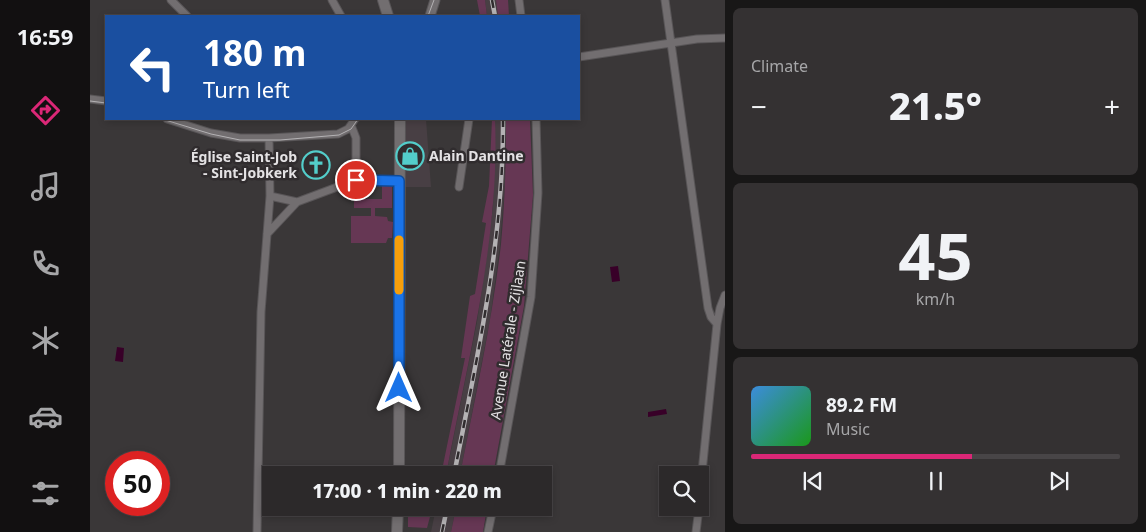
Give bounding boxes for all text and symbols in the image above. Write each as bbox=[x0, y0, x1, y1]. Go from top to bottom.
text: 16:59 bbox=[17, 21, 73, 51]
text: 180 m bbox=[203, 29, 306, 76]
icon: left bbox=[120, 35, 185, 100]
text: Climate bbox=[751, 55, 808, 77]
text: Turn left bbox=[203, 74, 290, 104]
text: 21.5° bbox=[889, 79, 982, 131]
text: − bbox=[751, 87, 767, 125]
text: + bbox=[1104, 87, 1120, 125]
icon: directions bbox=[28, 93, 63, 128]
shop icon: Alain Dantine bbox=[395, 141, 425, 171]
place label: Alain Dantine bbox=[429, 146, 524, 165]
place label: Église Saint-Job - Sint-Jobkerk bbox=[191, 147, 297, 182]
church icon: Église Saint-Job - Sint-Jobkerk bbox=[301, 150, 331, 180]
pin bbox=[335, 159, 377, 201]
icon: arrive bbox=[342, 166, 370, 194]
icon: music bbox=[28, 169, 63, 204]
text: 45 bbox=[898, 211, 973, 299]
icon: phone bbox=[28, 246, 63, 281]
street label: Avenue Latérale - Zijlaan bbox=[486, 259, 529, 421]
text: km/h bbox=[916, 288, 955, 310]
icon: climate bbox=[28, 323, 63, 358]
position arrow bbox=[372, 361, 424, 413]
text: 89.2 FM bbox=[826, 392, 897, 418]
icon: car bbox=[28, 399, 63, 434]
text: Music bbox=[826, 418, 870, 440]
speed limit sign: 50 bbox=[105, 451, 170, 516]
map controls bbox=[659, 466, 709, 516]
button: search bbox=[659, 466, 709, 516]
icon: previous bbox=[799, 467, 827, 495]
icon: pause bbox=[922, 467, 950, 495]
icon: next bbox=[1045, 467, 1073, 495]
icon: filters bbox=[28, 476, 63, 511]
text: 17:00 · 1 min · 220 m bbox=[312, 478, 502, 504]

